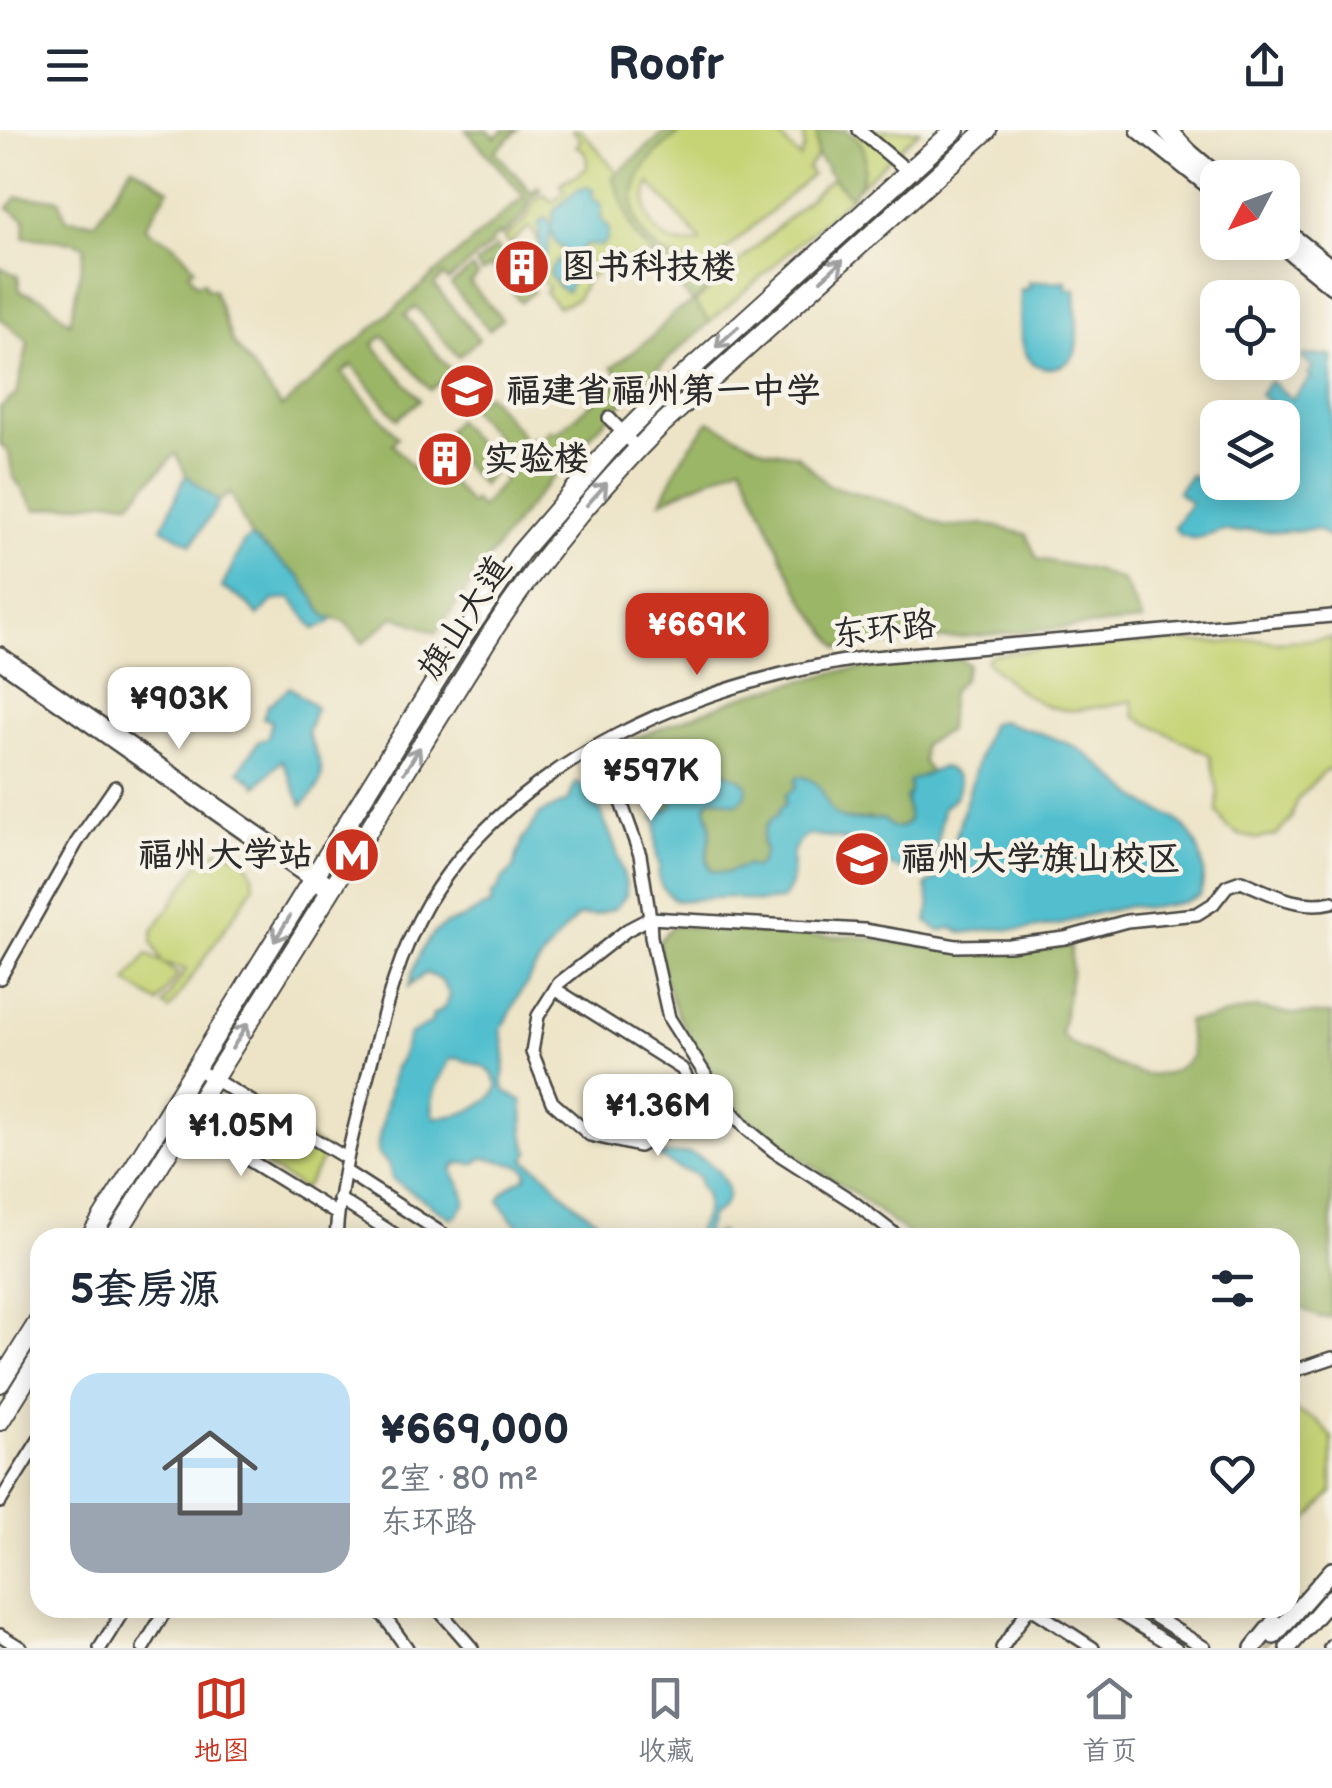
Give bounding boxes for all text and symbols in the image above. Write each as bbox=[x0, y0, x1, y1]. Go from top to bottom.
icon: menu bbox=[40, 38, 95, 93]
text: Roofr bbox=[608, 38, 724, 93]
icon: share bbox=[1237, 38, 1292, 93]
north arrow bbox=[1200, 160, 1300, 260]
map controls bbox=[1200, 160, 1300, 500]
building icon: 图书科技楼 bbox=[492, 237, 552, 297]
place label: 图书科技楼 bbox=[561, 246, 736, 289]
one-way arrow bbox=[819, 259, 844, 282]
button: locate bbox=[1200, 280, 1300, 380]
one-way arrow bbox=[715, 325, 740, 348]
school or university icon: 福建省福州第一中学 bbox=[437, 361, 497, 421]
place label: 福建省福州第一中学 bbox=[506, 370, 821, 413]
button: layers bbox=[1200, 400, 1300, 500]
building icon: 实验楼 bbox=[415, 429, 475, 489]
place label: 实验楼 bbox=[484, 438, 589, 481]
one-way arrow bbox=[585, 482, 608, 507]
street label: 旗山大道 bbox=[409, 548, 521, 688]
pin: ¥669K bbox=[627, 593, 767, 678]
street label: 东环路 bbox=[830, 603, 938, 657]
text: ¥669K bbox=[648, 606, 746, 645]
pin: ¥903K bbox=[109, 667, 249, 752]
text: ¥903K bbox=[130, 680, 228, 719]
pin: ¥597K bbox=[581, 739, 721, 824]
one-way arrow bbox=[402, 746, 422, 775]
text: ¥597K bbox=[603, 752, 699, 791]
metro station icon: 福州大学站 bbox=[322, 825, 382, 885]
school or university icon: 福州大学旗山校区 bbox=[832, 829, 892, 889]
place label: 福州大学站 bbox=[138, 834, 313, 877]
place label: 福州大学旗山校区 bbox=[901, 838, 1181, 881]
one-way arrow bbox=[272, 914, 293, 943]
one-way arrow bbox=[230, 1022, 250, 1051]
pin: ¥1.36M bbox=[577, 1074, 739, 1159]
text: ¥1.36M bbox=[605, 1087, 711, 1126]
pin: ¥1.05M bbox=[160, 1094, 322, 1179]
text: ¥1.05M bbox=[188, 1107, 294, 1146]
icon: filters bbox=[1205, 1261, 1260, 1316]
text: 5套房源 bbox=[70, 1265, 220, 1316]
text: ¥669,000 bbox=[380, 1405, 569, 1456]
icon: home bbox=[150, 1413, 270, 1533]
icon: heart bbox=[1205, 1446, 1260, 1501]
text: 2室 · 80 m² bbox=[380, 1460, 538, 1499]
text: 东环路 bbox=[380, 1503, 476, 1542]
tab: 地图 bbox=[194, 1671, 250, 1768]
tab: 收藏 bbox=[638, 1671, 694, 1768]
tab: 首页 bbox=[1082, 1671, 1138, 1768]

